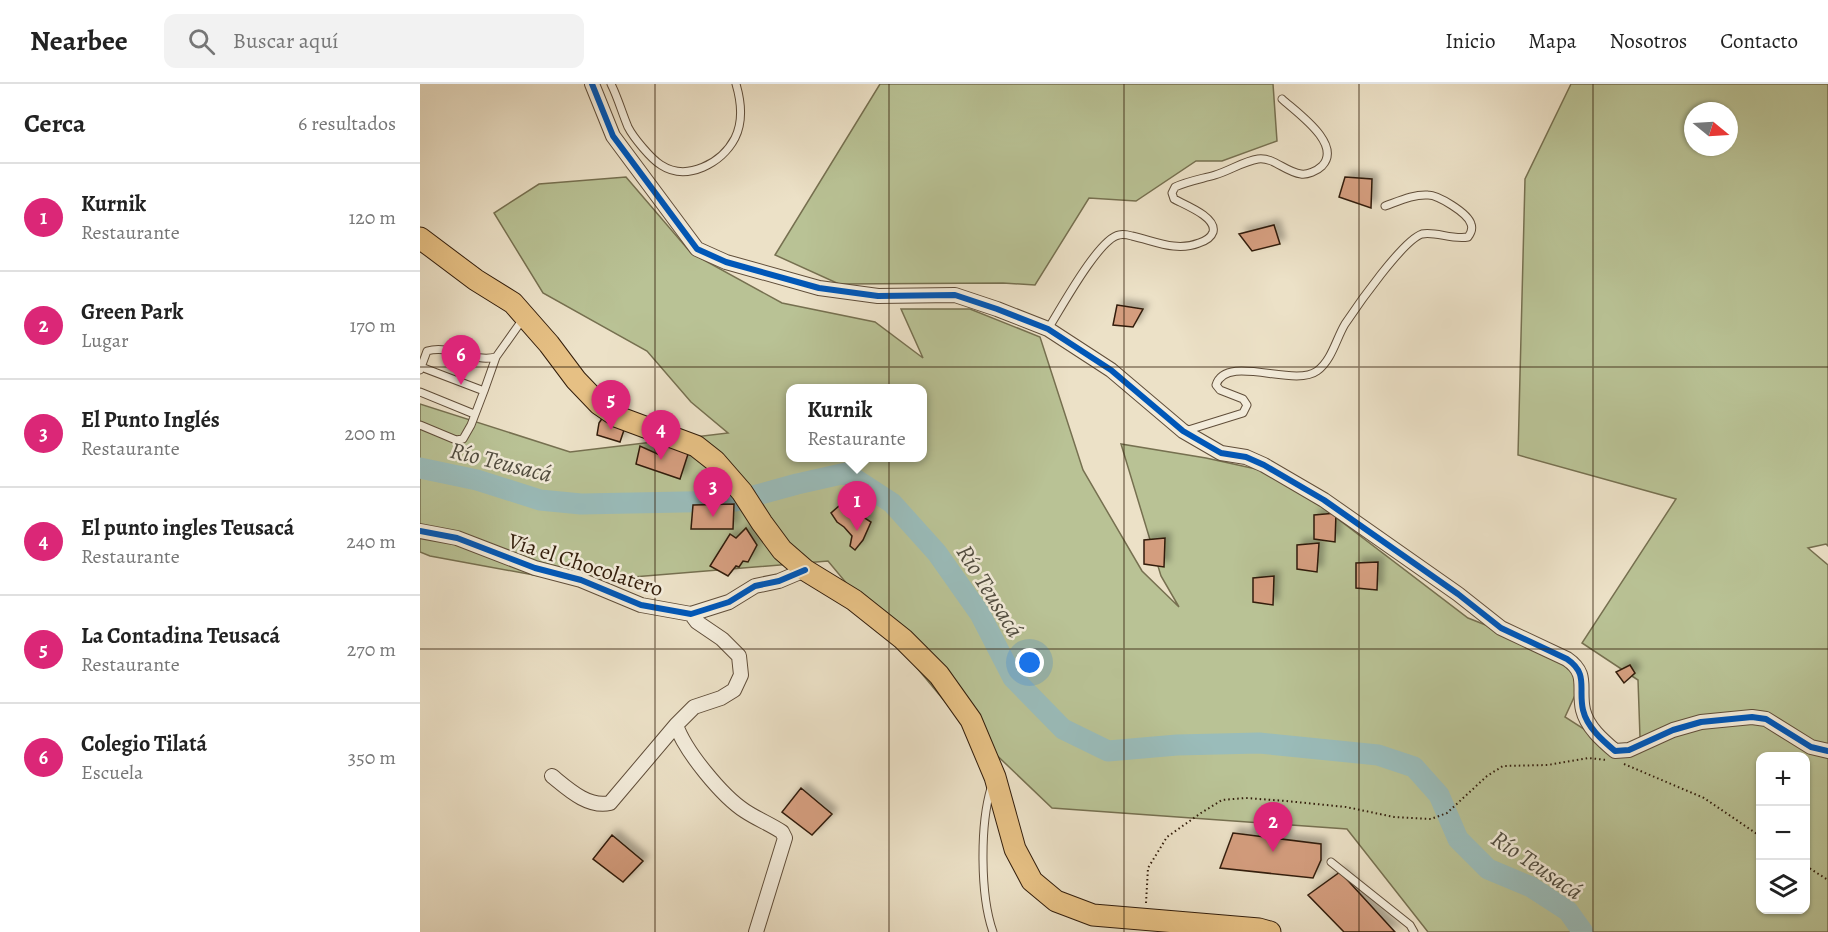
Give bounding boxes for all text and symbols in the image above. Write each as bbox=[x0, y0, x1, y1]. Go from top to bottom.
search box bbox=[164, 14, 584, 68]
text: Nearbee bbox=[30, 22, 128, 60]
icon: search bbox=[185, 25, 218, 58]
text: Buscar aquí bbox=[233, 26, 339, 56]
text: Inicio bbox=[1445, 27, 1495, 55]
text: Mapa bbox=[1528, 27, 1577, 55]
text: Nosotros bbox=[1610, 27, 1687, 55]
text: Contacto bbox=[1720, 27, 1798, 55]
north arrow bbox=[1684, 102, 1738, 156]
text: Cerca bbox=[24, 106, 86, 141]
text: 6 resultados bbox=[298, 110, 396, 137]
text: Kurnik bbox=[81, 189, 146, 219]
text: 1 bbox=[40, 204, 47, 231]
text: 120 m bbox=[348, 204, 396, 231]
text: Restaurante bbox=[81, 219, 180, 246]
text: Green Park bbox=[81, 297, 183, 327]
text: 2 bbox=[39, 312, 48, 339]
text: 170 m bbox=[350, 312, 396, 339]
text: Lugar bbox=[81, 327, 129, 354]
pin: 6 bbox=[442, 336, 480, 385]
pin: 5 bbox=[592, 380, 630, 430]
popup bbox=[786, 384, 927, 462]
text: Kurnik bbox=[807, 395, 872, 425]
text: El Punto Inglés bbox=[81, 405, 220, 435]
pin: 4 bbox=[642, 410, 680, 460]
text: 3 bbox=[39, 420, 48, 447]
text: 200 m bbox=[345, 420, 396, 447]
text: Restaurante bbox=[807, 425, 906, 452]
water label: Río Teusacá bbox=[447, 434, 555, 490]
text: Restaurante bbox=[81, 435, 180, 462]
pin: 3 bbox=[694, 468, 732, 517]
pin: 1 bbox=[838, 482, 876, 531]
text: El punto ingles Teusacá bbox=[81, 513, 294, 543]
street label: Vía el Chocolatero bbox=[503, 525, 667, 604]
text: 4 bbox=[39, 528, 48, 555]
text: 240 m bbox=[346, 528, 396, 555]
water label: Río Teusacá bbox=[949, 538, 1031, 644]
text: Restaurante bbox=[81, 543, 180, 570]
text: La Contadina Teusacá bbox=[81, 621, 280, 651]
text: 5 bbox=[39, 636, 48, 663]
text: 270 m bbox=[347, 636, 396, 663]
your location bbox=[1015, 648, 1044, 677]
text: Restaurante bbox=[81, 651, 180, 678]
text: Colegio Tilatá bbox=[81, 729, 207, 759]
text: 6 bbox=[39, 744, 48, 771]
text: 350 m bbox=[348, 744, 396, 771]
map controls bbox=[1756, 752, 1810, 914]
button: + bbox=[1756, 752, 1810, 806]
text: Escuela bbox=[81, 759, 143, 786]
pin: 2 bbox=[1254, 802, 1292, 852]
button: − bbox=[1756, 806, 1810, 860]
water label: Río Teusacá bbox=[1485, 823, 1589, 907]
button: layers bbox=[1756, 860, 1810, 914]

